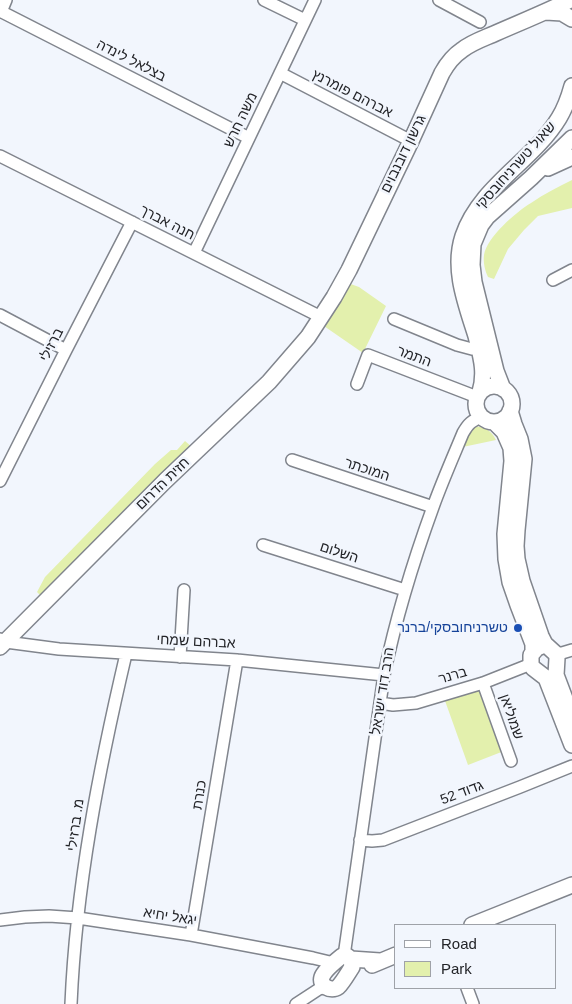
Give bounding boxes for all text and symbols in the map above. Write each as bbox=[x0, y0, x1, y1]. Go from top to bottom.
street label: בצלאל לינדה bbox=[93, 36, 169, 86]
street label: אברהם פומרנץ bbox=[309, 66, 395, 122]
street label: משה חרש bbox=[220, 90, 262, 150]
street label: גרשון דובנבוים bbox=[378, 112, 430, 196]
street label: שאול טשרניחובסקי bbox=[472, 119, 560, 213]
street label: חנה אברך bbox=[137, 202, 197, 244]
street label: ברזילי bbox=[36, 325, 68, 365]
street label: התמר bbox=[394, 343, 434, 371]
street label: חזית הדרום bbox=[133, 454, 193, 514]
street label: המוכתר bbox=[342, 455, 392, 485]
street label: השלום bbox=[318, 539, 360, 567]
place label: טשרניחובסקי/ברנר bbox=[397, 620, 508, 636]
marker: טשרניחובסקי/ברנר bbox=[512, 622, 524, 634]
street label: אברהם שמחי bbox=[156, 632, 236, 652]
street label: הרב דוד ישראל bbox=[368, 646, 398, 736]
street label: ברנר bbox=[437, 664, 469, 688]
street label: שמוליאן bbox=[495, 692, 527, 742]
street label: גדוד 52 bbox=[438, 777, 486, 809]
street label: כנרת bbox=[189, 779, 211, 811]
street label: מ. ברזילי bbox=[64, 798, 88, 852]
street label: יגאל יחיא bbox=[142, 904, 198, 930]
legend bbox=[394, 924, 557, 989]
text: Road bbox=[441, 935, 477, 952]
text: Park bbox=[441, 960, 472, 977]

